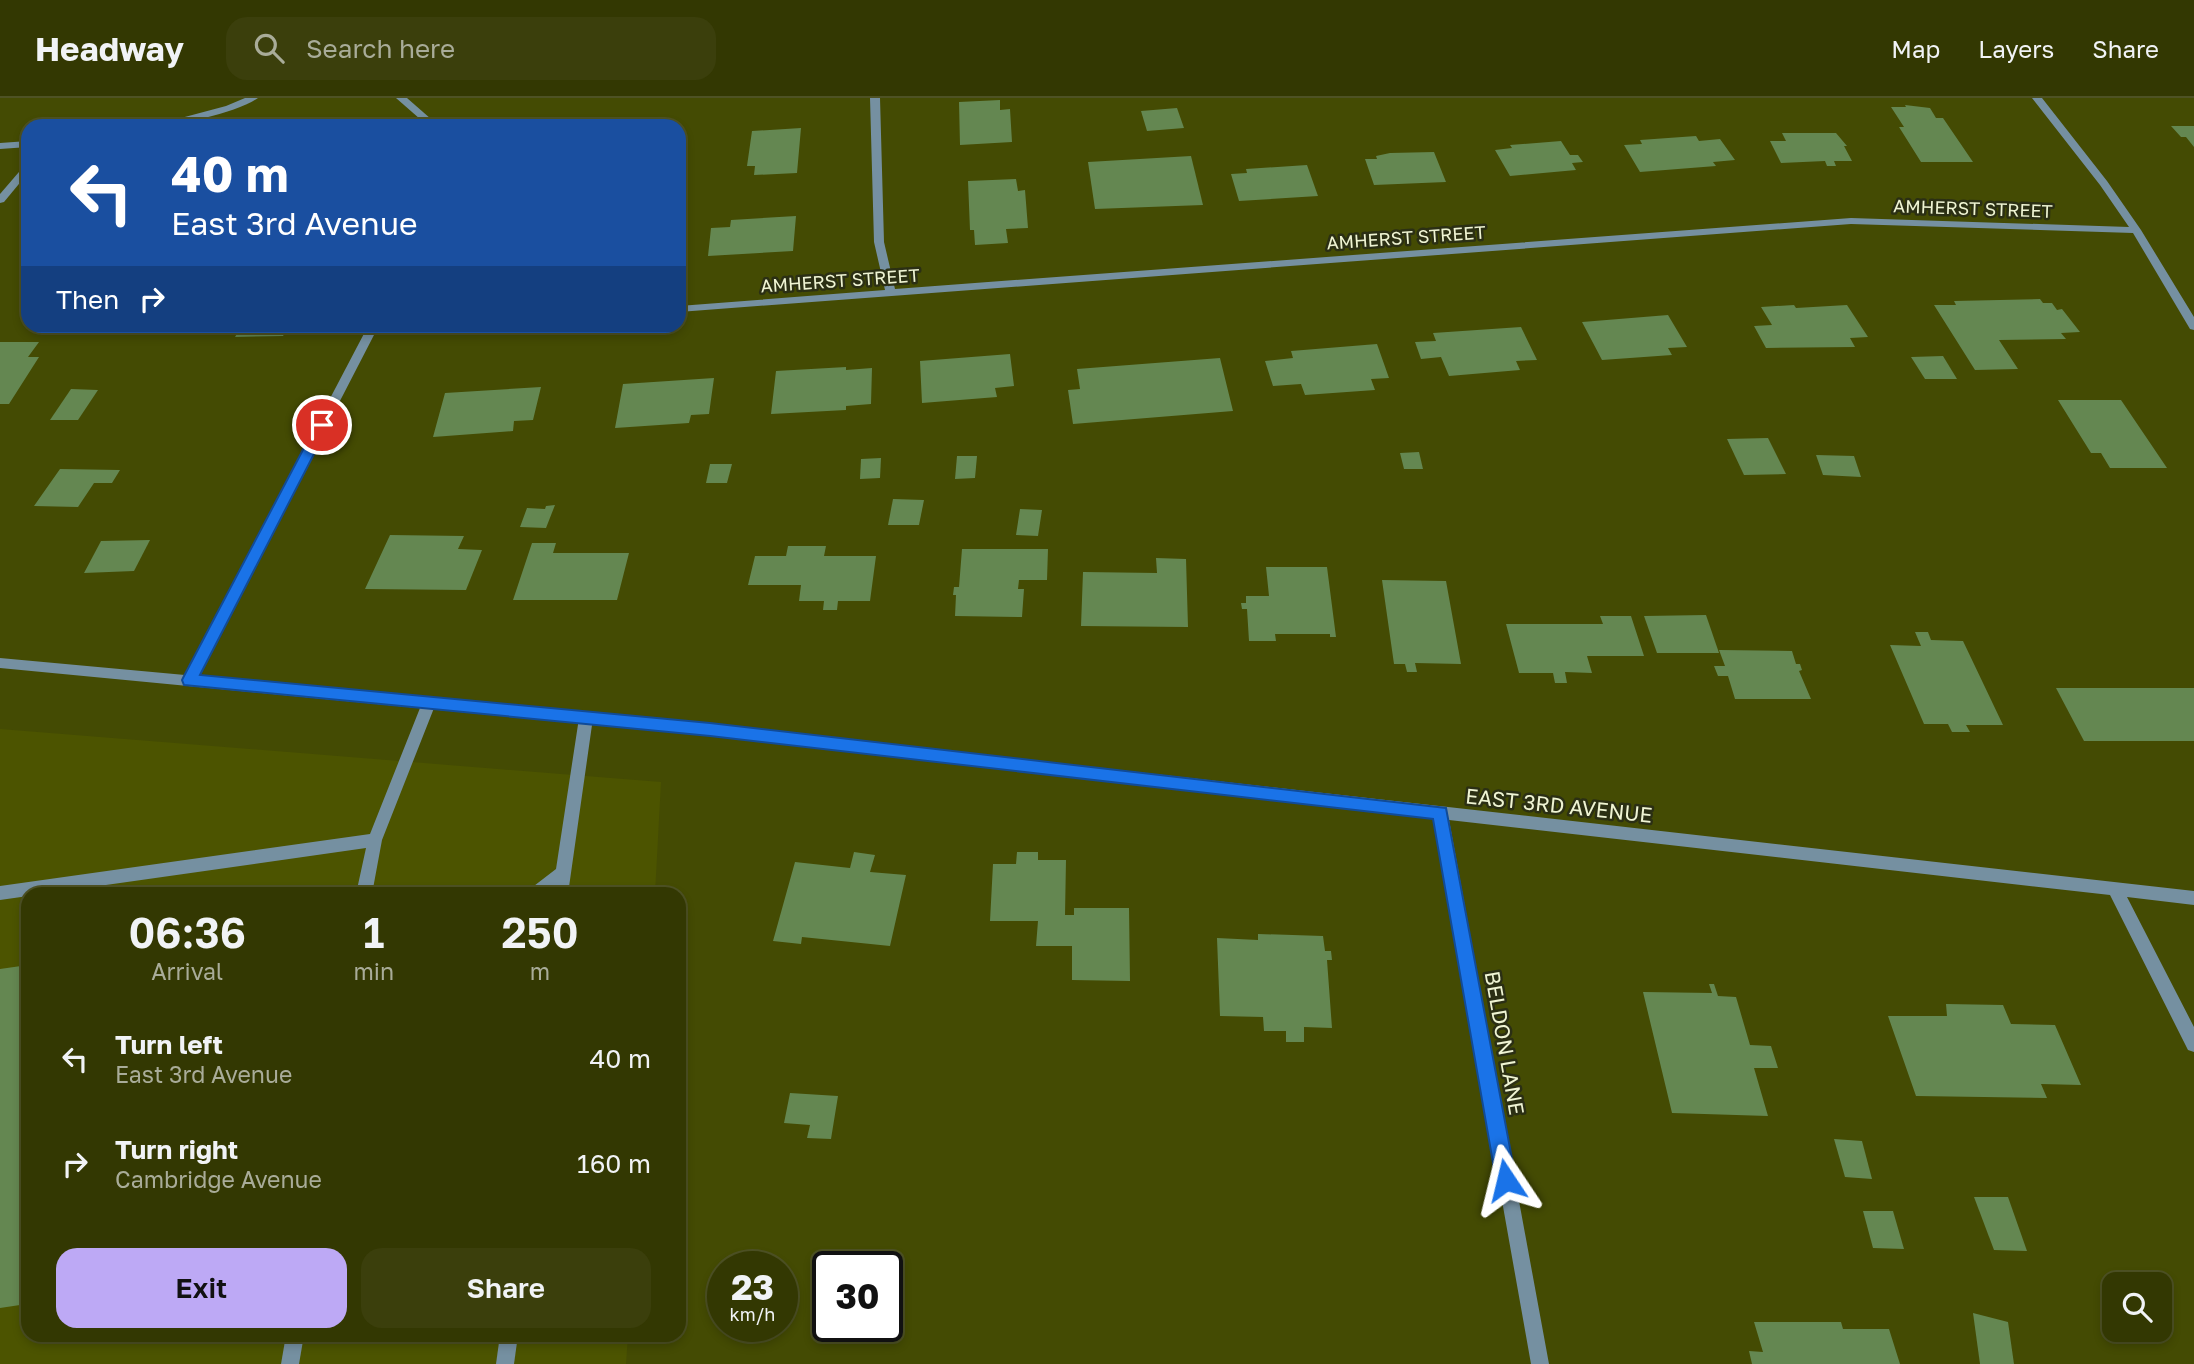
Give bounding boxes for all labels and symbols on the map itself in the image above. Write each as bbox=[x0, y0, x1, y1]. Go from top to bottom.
street label: AMHERST STREET bbox=[1893, 194, 2053, 222]
street label: AMHERST STREET bbox=[1326, 220, 1486, 254]
street label: AMHERST STREET bbox=[760, 263, 920, 297]
pin bbox=[292, 395, 352, 455]
street label: EAST 3RD AVENUE bbox=[1464, 782, 1654, 828]
street label: BELDON LANE bbox=[1480, 969, 1530, 1117]
position arrow bbox=[1469, 1143, 1543, 1217]
speed limit sign: 30 bbox=[812, 1251, 903, 1342]

